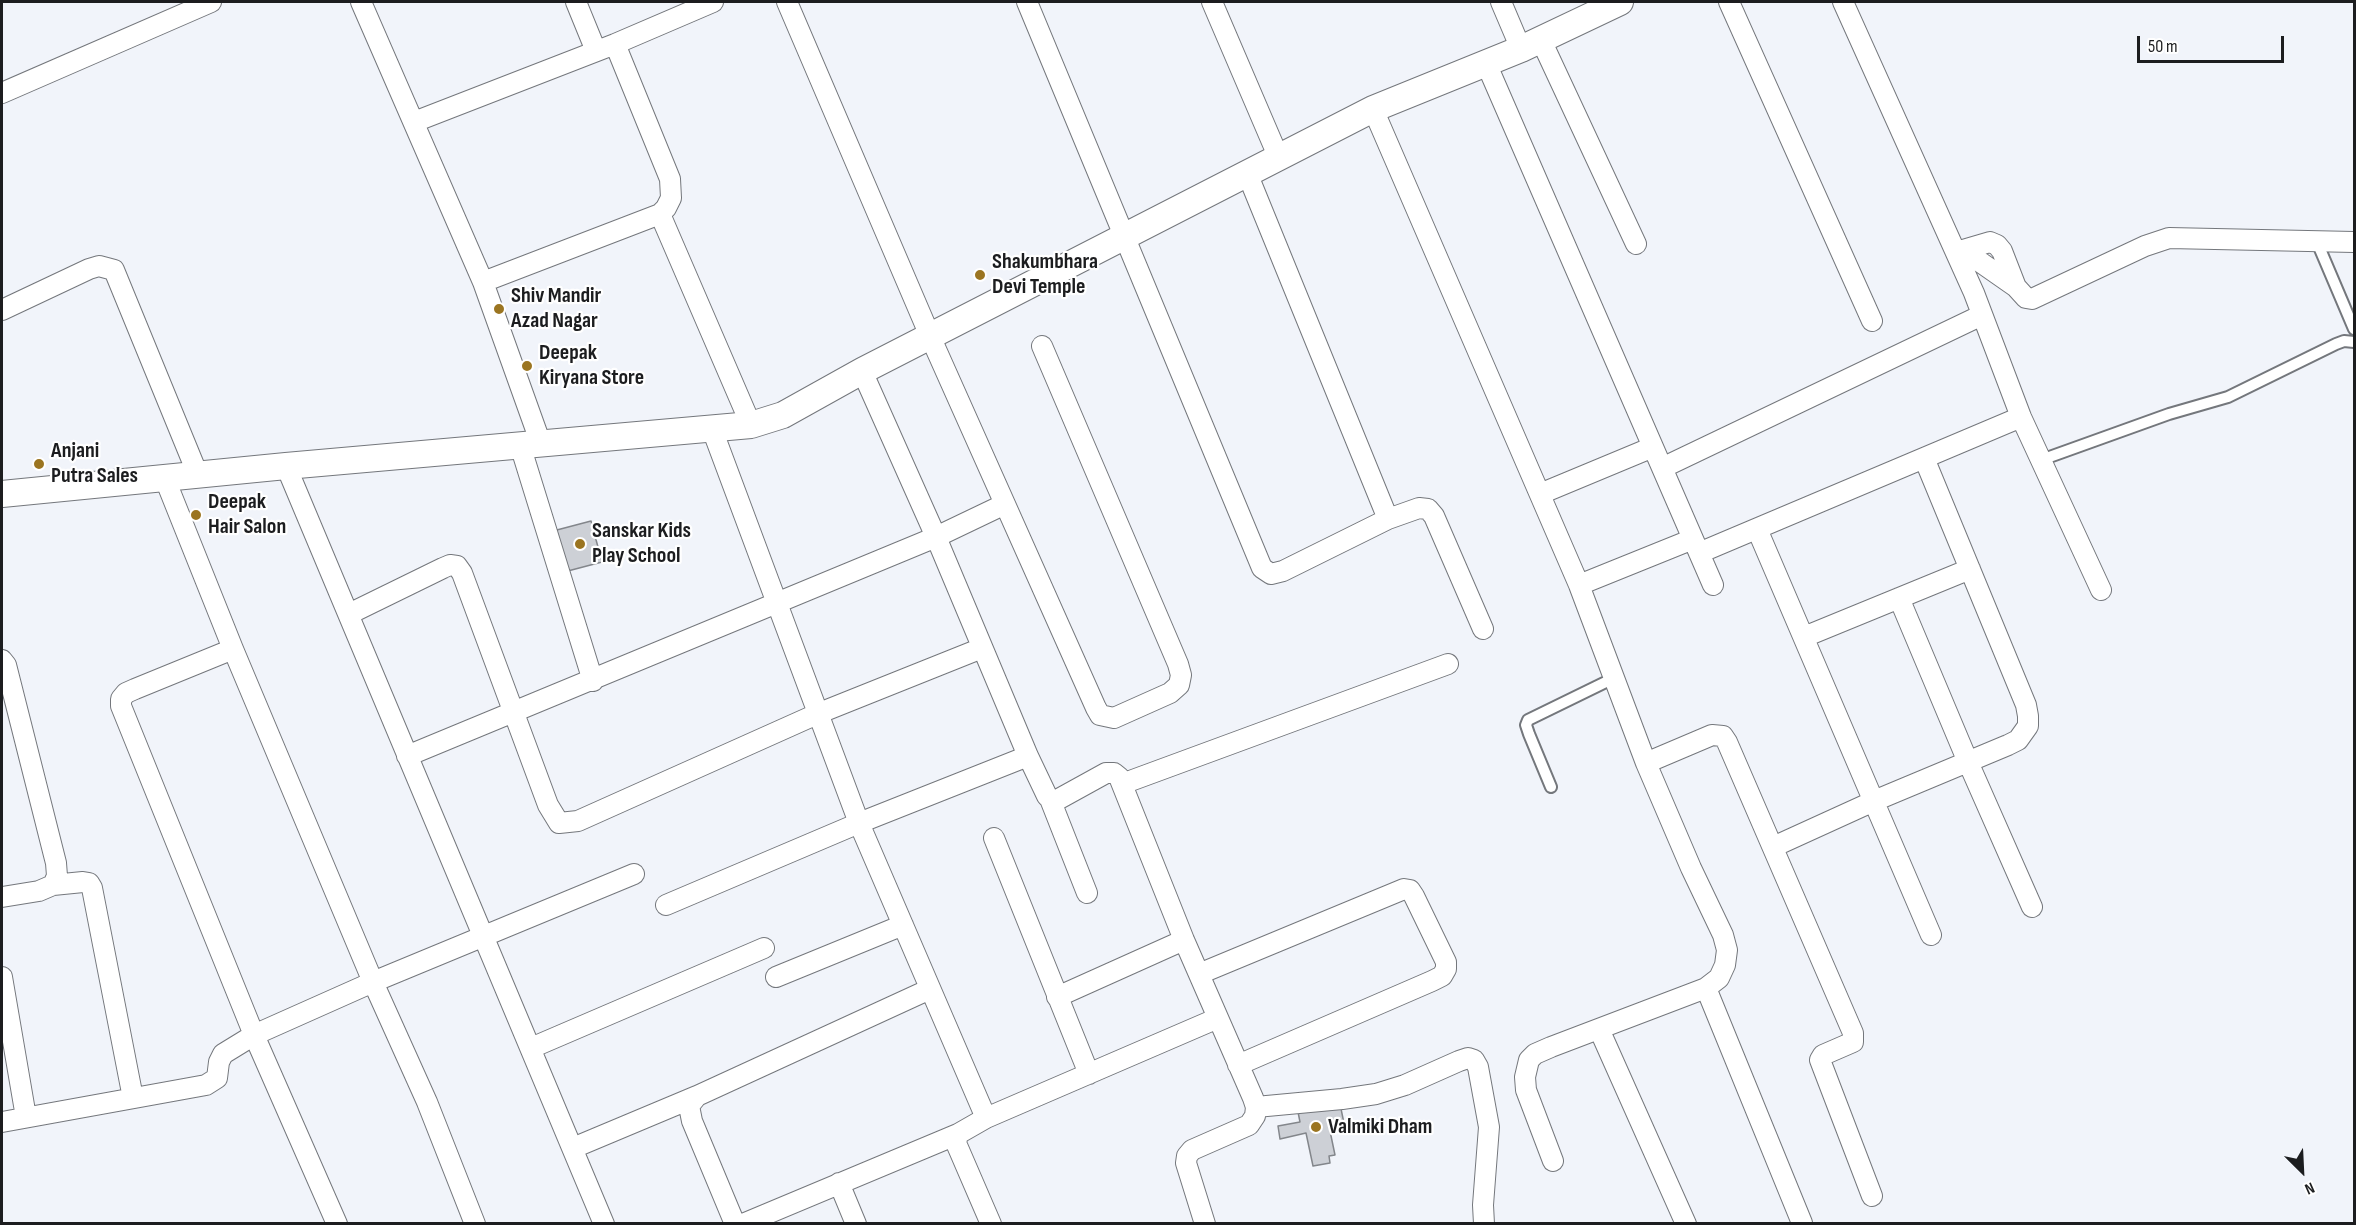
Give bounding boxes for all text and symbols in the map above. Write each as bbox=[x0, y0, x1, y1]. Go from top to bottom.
scale bar bbox=[2140, 24, 2287, 62]
text: 50 m bbox=[2148, 36, 2178, 57]
place label: Shakumbhara Devi Temple bbox=[992, 249, 1098, 300]
marker: Shakumbhara Devi Temple bbox=[973, 268, 987, 282]
place label: Shiv Mandir Azad Nagar bbox=[511, 283, 601, 334]
marker: Shiv Mandir Azad Nagar bbox=[492, 302, 506, 316]
place label: Deepak Kiryana Store bbox=[539, 340, 644, 392]
marker: Deepak Kiryana Store bbox=[520, 359, 534, 373]
place label: Anjani Putra Sales bbox=[51, 438, 138, 490]
marker: Anjani Putra Sales bbox=[32, 457, 46, 471]
place label: Deepak Hair Salon bbox=[208, 489, 286, 540]
marker: Deepak Hair Salon bbox=[189, 508, 203, 522]
place label: Sanskar Kids Play School bbox=[592, 518, 691, 570]
marker: Sanskar Kids Play School bbox=[573, 537, 587, 551]
place label: Valmiki Dham bbox=[1328, 1114, 1432, 1140]
marker: Valmiki Dham bbox=[1309, 1120, 1323, 1134]
north arrow bbox=[2272, 1141, 2332, 1201]
text: N bbox=[2302, 1177, 2317, 1198]

